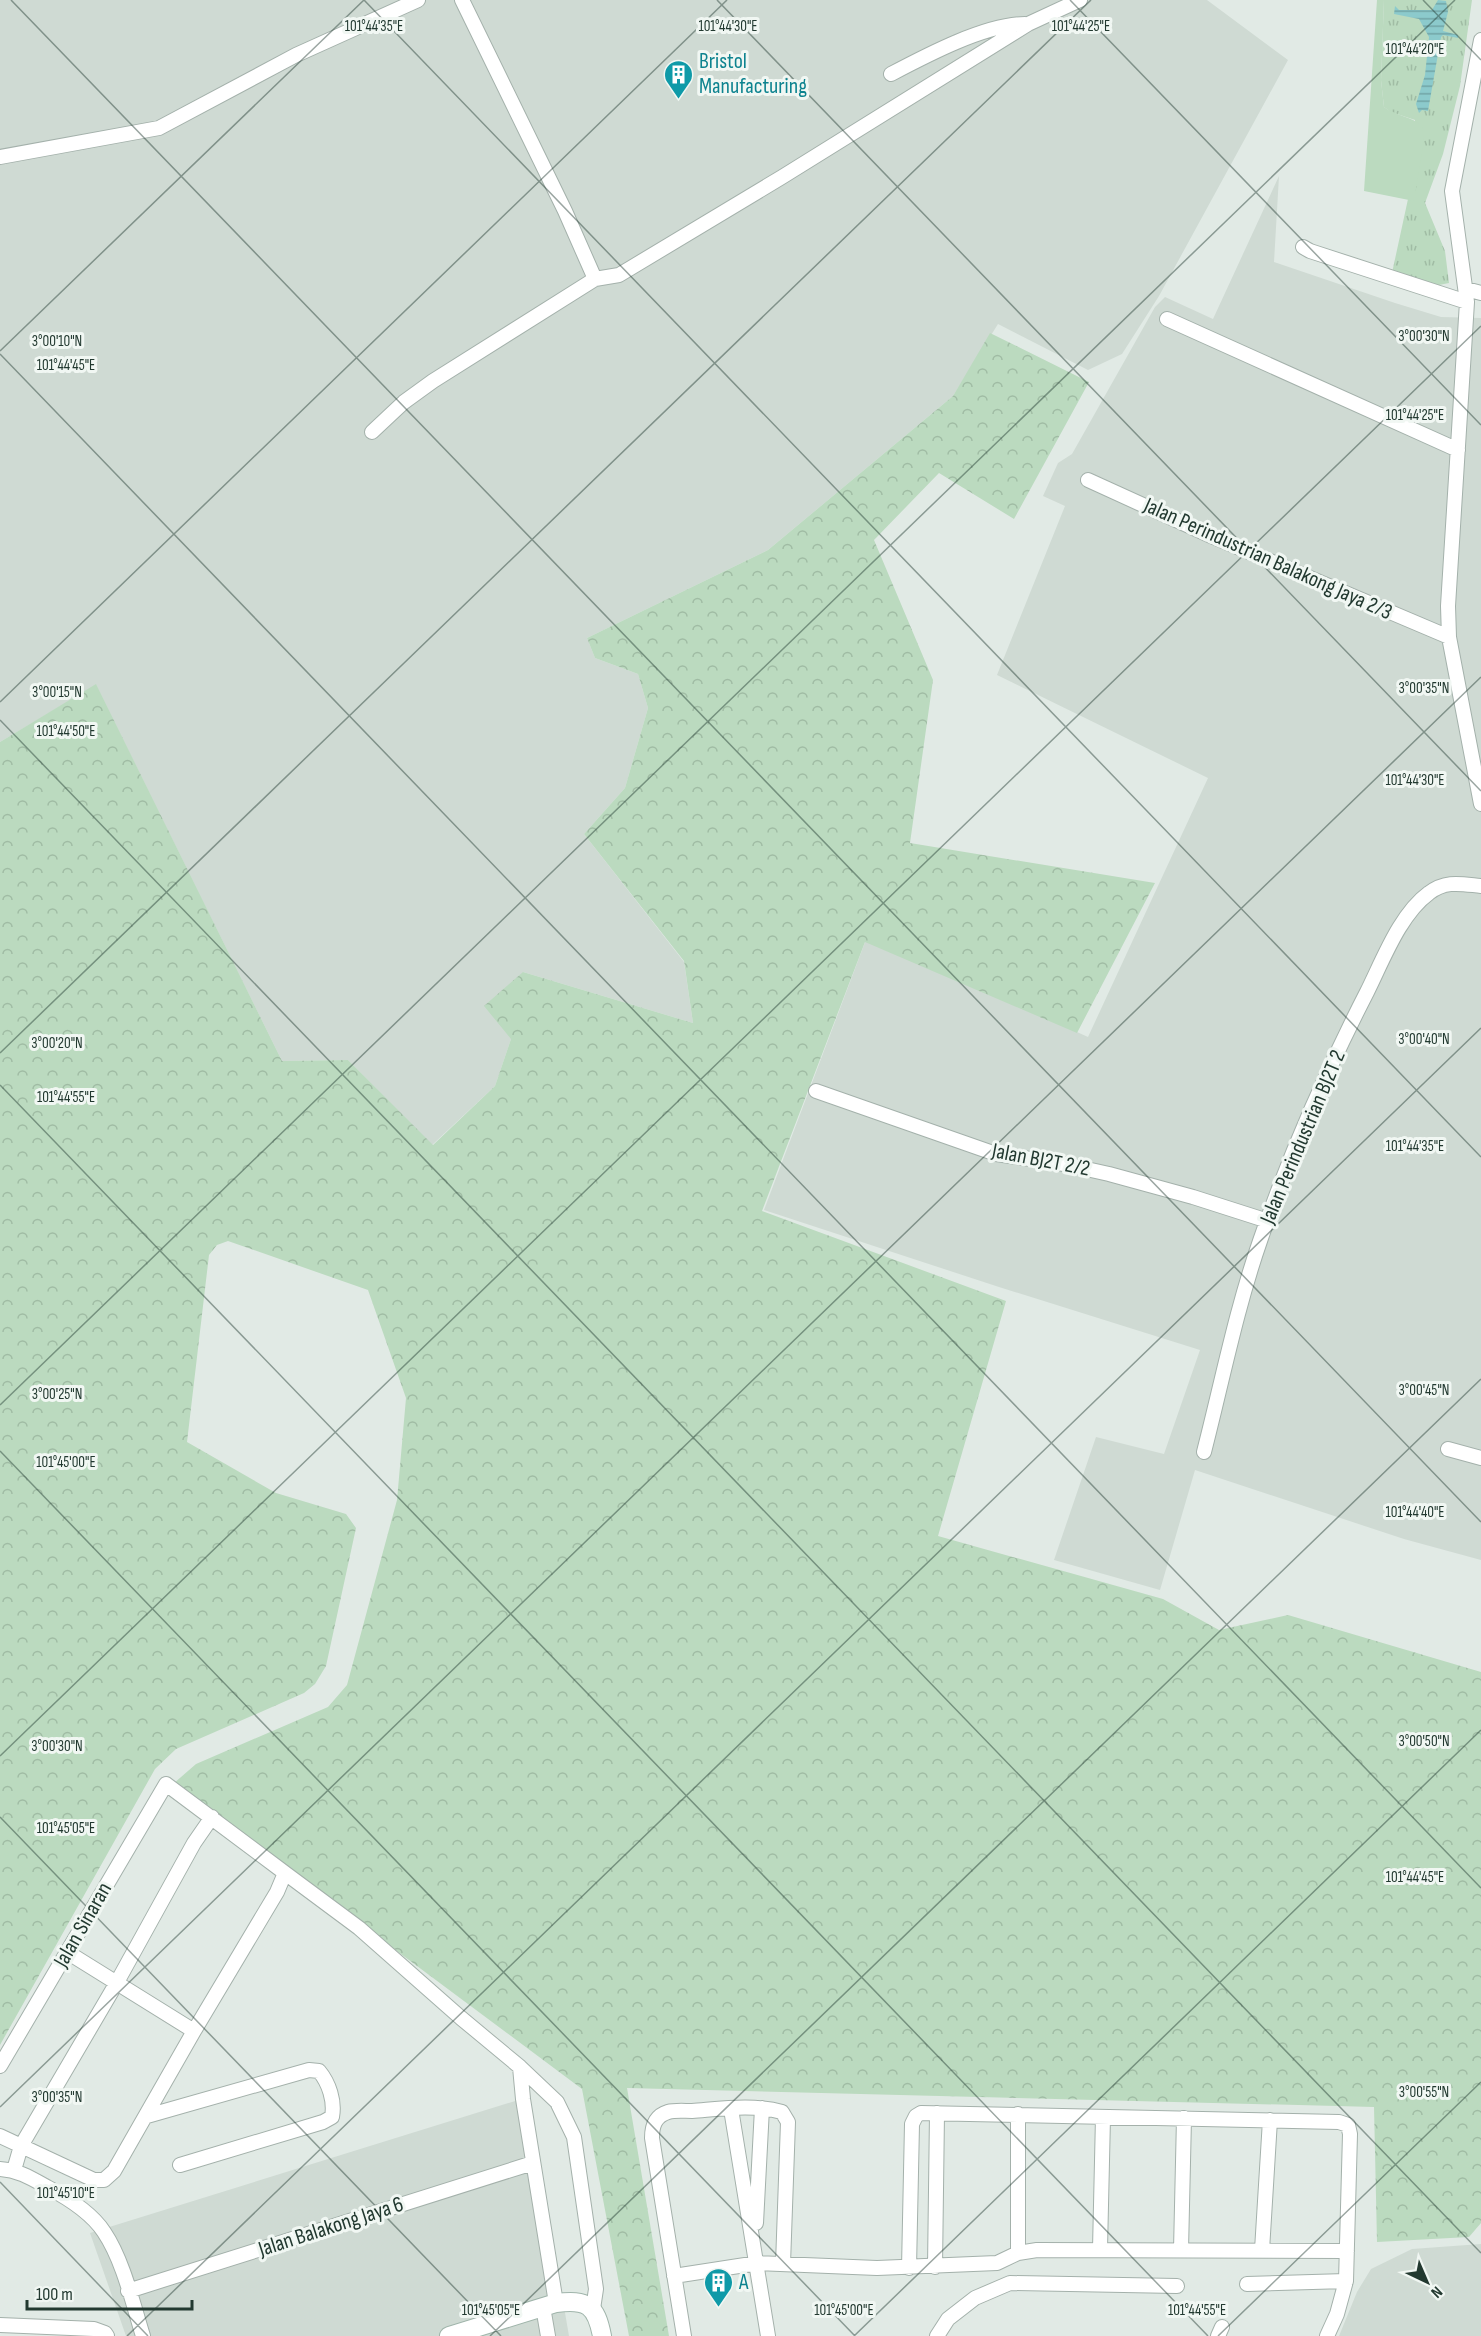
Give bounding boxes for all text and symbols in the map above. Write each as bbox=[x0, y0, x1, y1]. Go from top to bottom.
text: 101°44'35"E bbox=[345, 17, 403, 36]
text: 101°44'30"E bbox=[698, 17, 758, 36]
text: 101°44'25"E bbox=[1052, 17, 1110, 36]
text: 101°44'20"E bbox=[1385, 40, 1445, 59]
place label: Bristol Manufacturing bbox=[699, 48, 807, 100]
building icon: Bristol Manufacturing bbox=[662, 58, 694, 100]
text: 3°00'30"N bbox=[1398, 327, 1450, 346]
text: 3°00'10"N bbox=[32, 332, 82, 351]
text: 101°44'45"E bbox=[37, 356, 95, 375]
text: 101°44'25"E bbox=[1386, 406, 1444, 425]
street label: Jalan Perindustrian Balakong Jaya 2/3 bbox=[1139, 492, 1396, 626]
text: 3°00'35"N bbox=[1399, 679, 1449, 698]
text: 3°00'15"N bbox=[32, 683, 82, 702]
text: 101°44'50"E bbox=[37, 722, 95, 741]
text: 101°44'30"E bbox=[1385, 771, 1445, 790]
text: 3°00'40"N bbox=[1398, 1030, 1450, 1049]
text: 3°00'20"N bbox=[31, 1034, 83, 1053]
street label: Jalan Perindustrian BJ2T 2 bbox=[1254, 1046, 1352, 1229]
text: 101°44'55"E bbox=[37, 1088, 95, 1107]
street label: Jalan BJ2T 2/2 bbox=[989, 1137, 1092, 1183]
text: 101°44'35"E bbox=[1386, 1137, 1444, 1156]
text: 3°00'45"N bbox=[1399, 1381, 1449, 1400]
text: 3°00'25"N bbox=[32, 1385, 82, 1404]
text: 101°45'00"E bbox=[36, 1453, 96, 1472]
text: 101°44'40"E bbox=[1385, 1503, 1445, 1522]
text: 3°00'50"N bbox=[1398, 1732, 1450, 1751]
text: 3°00'30"N bbox=[31, 1737, 83, 1756]
text: 101°45'05"E bbox=[37, 1819, 95, 1838]
text: 101°44'45"E bbox=[1386, 1868, 1444, 1887]
street label: Jalan Sinaran bbox=[47, 1878, 118, 1973]
text: 3°00'55"N bbox=[1399, 2083, 1449, 2102]
text: 3°00'35"N bbox=[32, 2088, 82, 2107]
text: 101°45'10"E bbox=[37, 2184, 95, 2203]
street label: Jalan Balakong Jaya 6 bbox=[254, 2191, 407, 2263]
north arrow bbox=[1397, 2252, 1457, 2312]
building icon: A bbox=[702, 2266, 734, 2308]
place label: A bbox=[738, 2269, 749, 2296]
scale bar bbox=[27, 2273, 192, 2311]
text: N bbox=[1427, 2282, 1446, 2302]
text: 100 m bbox=[36, 2284, 73, 2305]
text: 101°45'05"E bbox=[462, 2301, 520, 2320]
text: 101°45'00"E bbox=[814, 2301, 874, 2320]
text: 101°44'55"E bbox=[1168, 2301, 1226, 2320]

